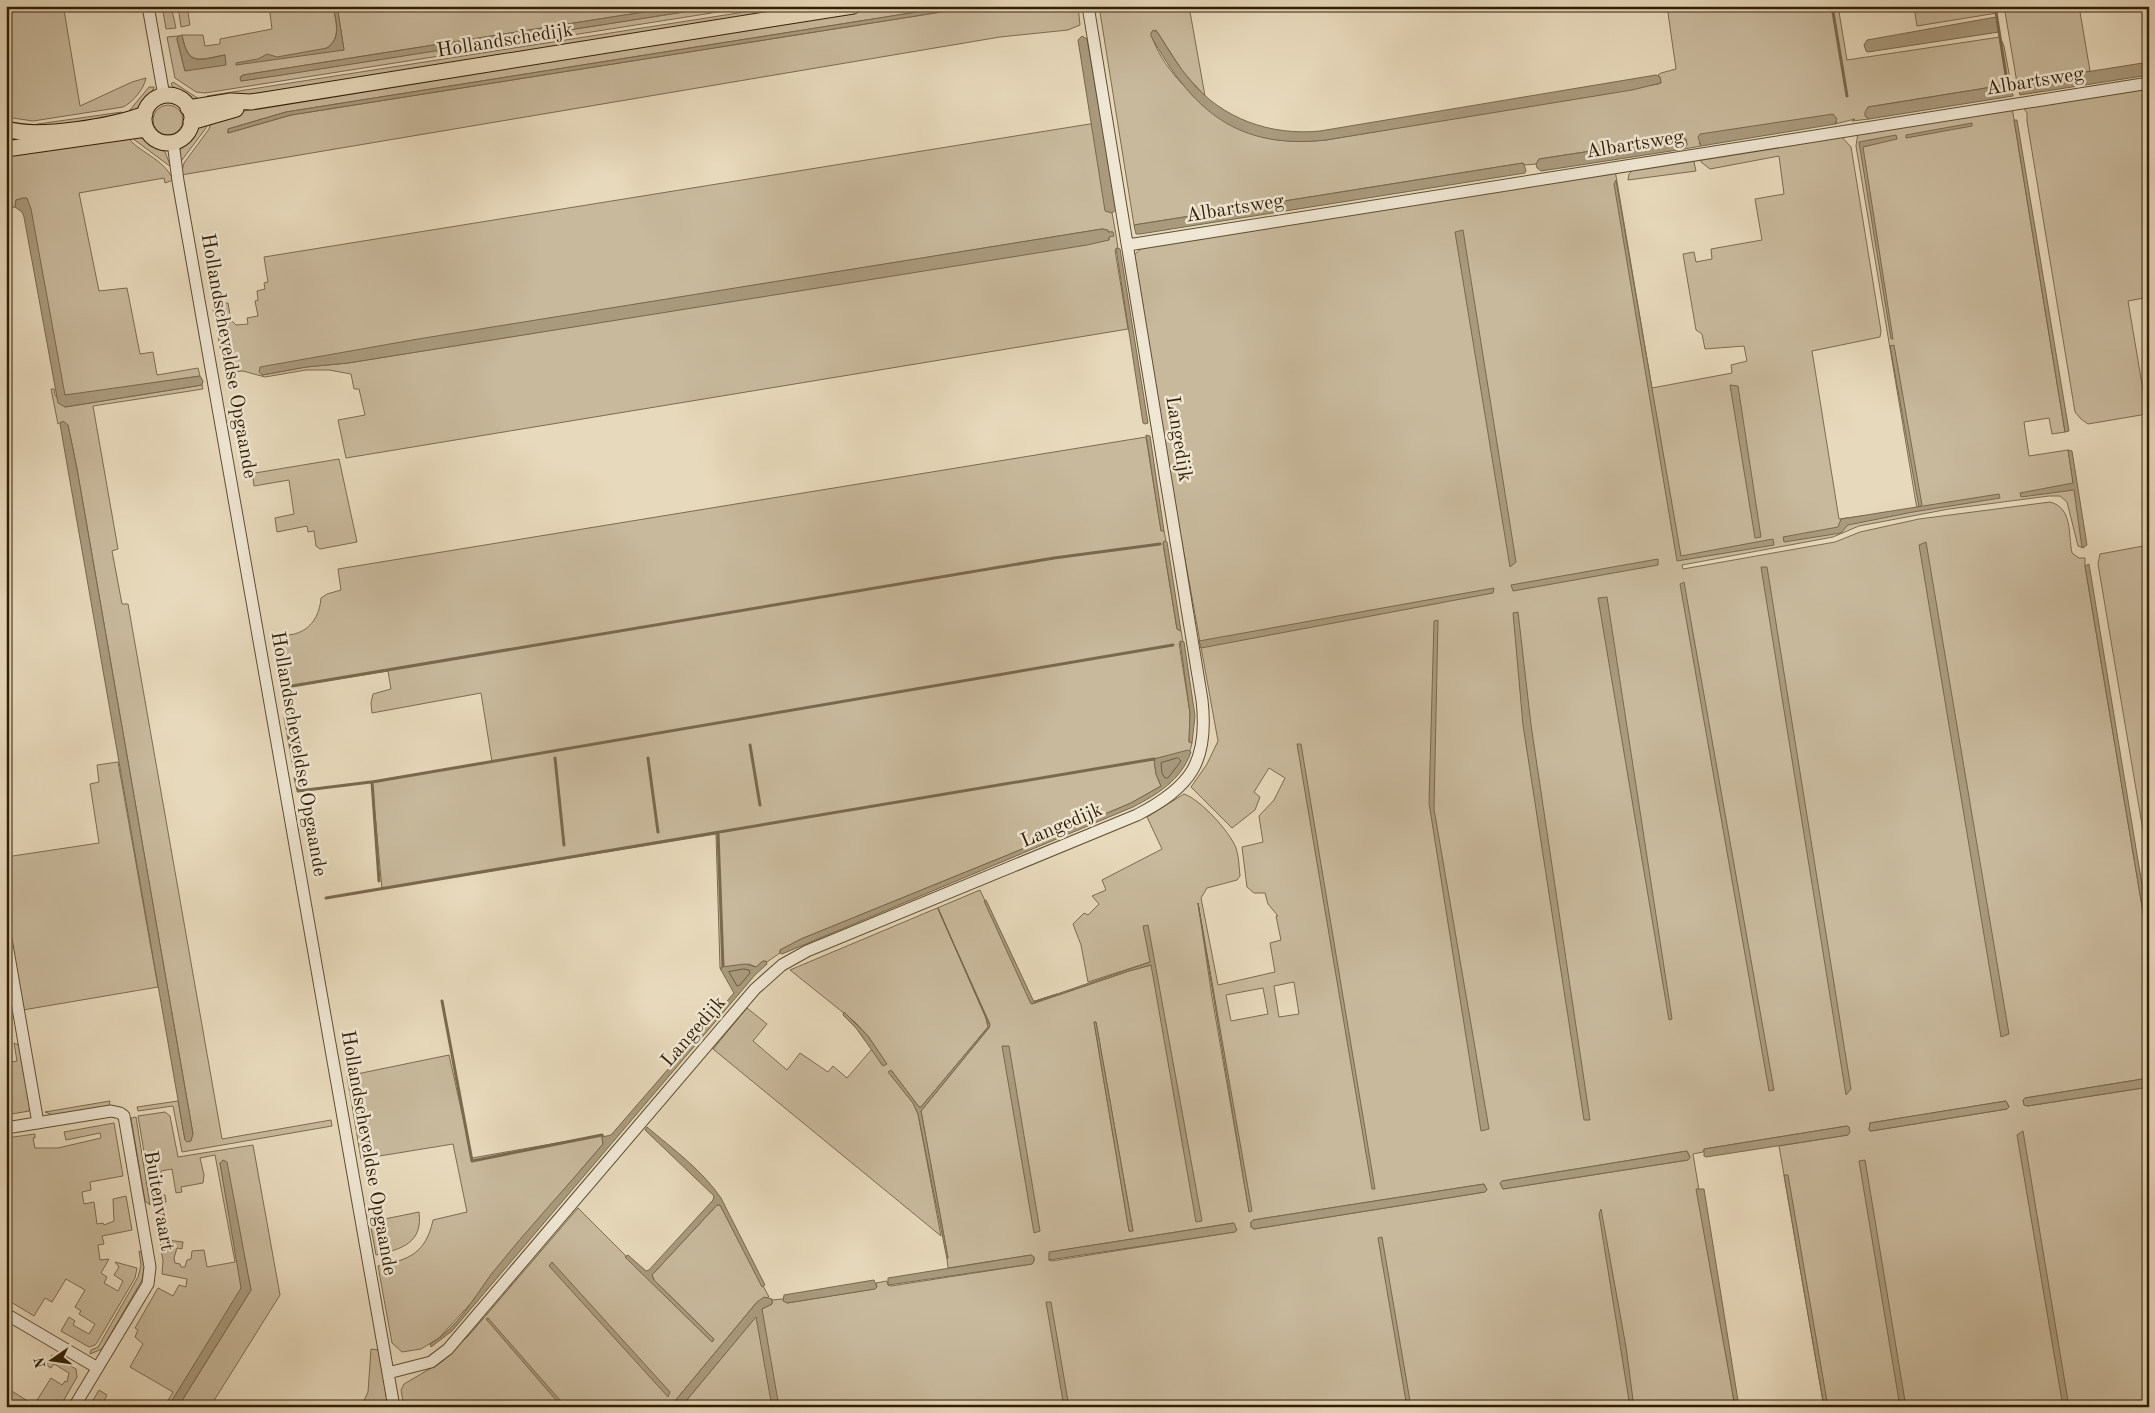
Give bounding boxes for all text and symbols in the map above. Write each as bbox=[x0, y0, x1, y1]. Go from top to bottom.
street label: Hollandschedijk bbox=[435, 20, 575, 62]
street label: Albartsweg bbox=[1984, 64, 2086, 100]
street label: Albartsweg bbox=[1584, 127, 1686, 163]
street label: Albartsweg bbox=[1184, 191, 1286, 227]
street label: Hollandscheveldse Opgaande bbox=[197, 232, 259, 480]
street label: Langedijk bbox=[1161, 395, 1195, 483]
street label: Hollandscheveldse Opgaande bbox=[267, 630, 329, 878]
street label: Langedijk bbox=[1018, 800, 1106, 852]
street label: Langedijk bbox=[658, 993, 730, 1071]
street label: Hollandscheveldse Opgaande bbox=[337, 1029, 399, 1277]
street label: Buitenvaart bbox=[139, 1149, 177, 1253]
north arrow bbox=[28, 1336, 78, 1386]
text: N bbox=[32, 1356, 48, 1369]

